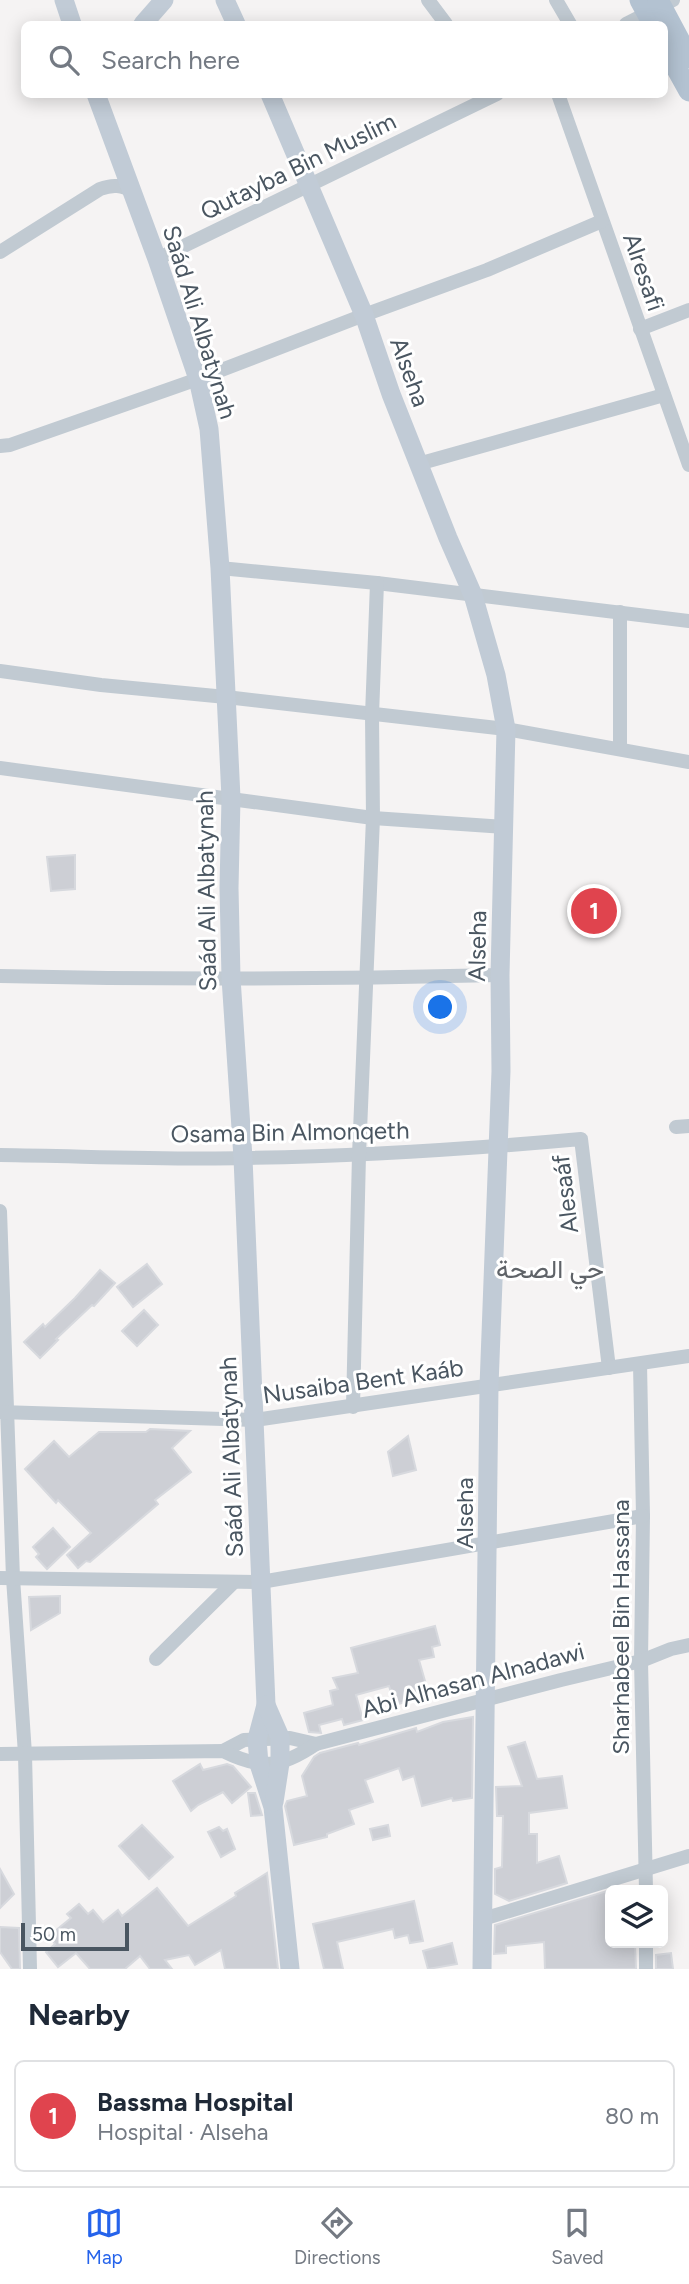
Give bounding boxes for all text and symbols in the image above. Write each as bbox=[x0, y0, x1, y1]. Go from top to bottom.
search box bbox=[21, 21, 668, 98]
icon: search bbox=[45, 41, 83, 79]
text: Search here bbox=[101, 44, 240, 76]
street label: Qutayba Bin Muslim bbox=[196, 106, 400, 226]
street label: Saád Ali Albatynah bbox=[157, 222, 243, 422]
street label: Alresafi bbox=[617, 229, 671, 315]
street label: Alseha bbox=[384, 333, 436, 411]
street label: Saád Ali Albatynah bbox=[190, 790, 222, 992]
pin: 1 bbox=[571, 885, 617, 937]
street label: Alseha bbox=[462, 910, 492, 982]
your location bbox=[423, 990, 457, 1024]
street label: Osama Bin Almonqeth bbox=[170, 1115, 410, 1149]
street label: Alesaáf bbox=[546, 1153, 584, 1235]
district label: حي الصحة bbox=[496, 1253, 604, 1290]
street label: Nusaiba Bent Kaáb bbox=[261, 1353, 465, 1409]
street label: Saád Ali Albatynah bbox=[213, 1356, 249, 1558]
street label: Alseha bbox=[450, 1477, 479, 1549]
street label: Sharhabeel Bin Hassana bbox=[606, 1499, 635, 1755]
street label: Abi Alhasan Alnadawi bbox=[358, 1636, 588, 1724]
map controls bbox=[605, 1885, 668, 1948]
button: layers bbox=[605, 1885, 668, 1948]
scale bar bbox=[21, 1920, 130, 1952]
text: 50 m bbox=[32, 1923, 76, 1946]
text: Nearby bbox=[28, 1996, 130, 2033]
text: Bassma Hospital bbox=[97, 2086, 293, 2118]
text: 1 bbox=[48, 2102, 58, 2130]
text: 80 m bbox=[605, 2102, 659, 2130]
text: Hospital · Alseha bbox=[97, 2118, 268, 2146]
tab: Map bbox=[85, 2204, 123, 2269]
tab: Directions bbox=[294, 2204, 381, 2269]
tab: Saved bbox=[551, 2204, 604, 2269]

